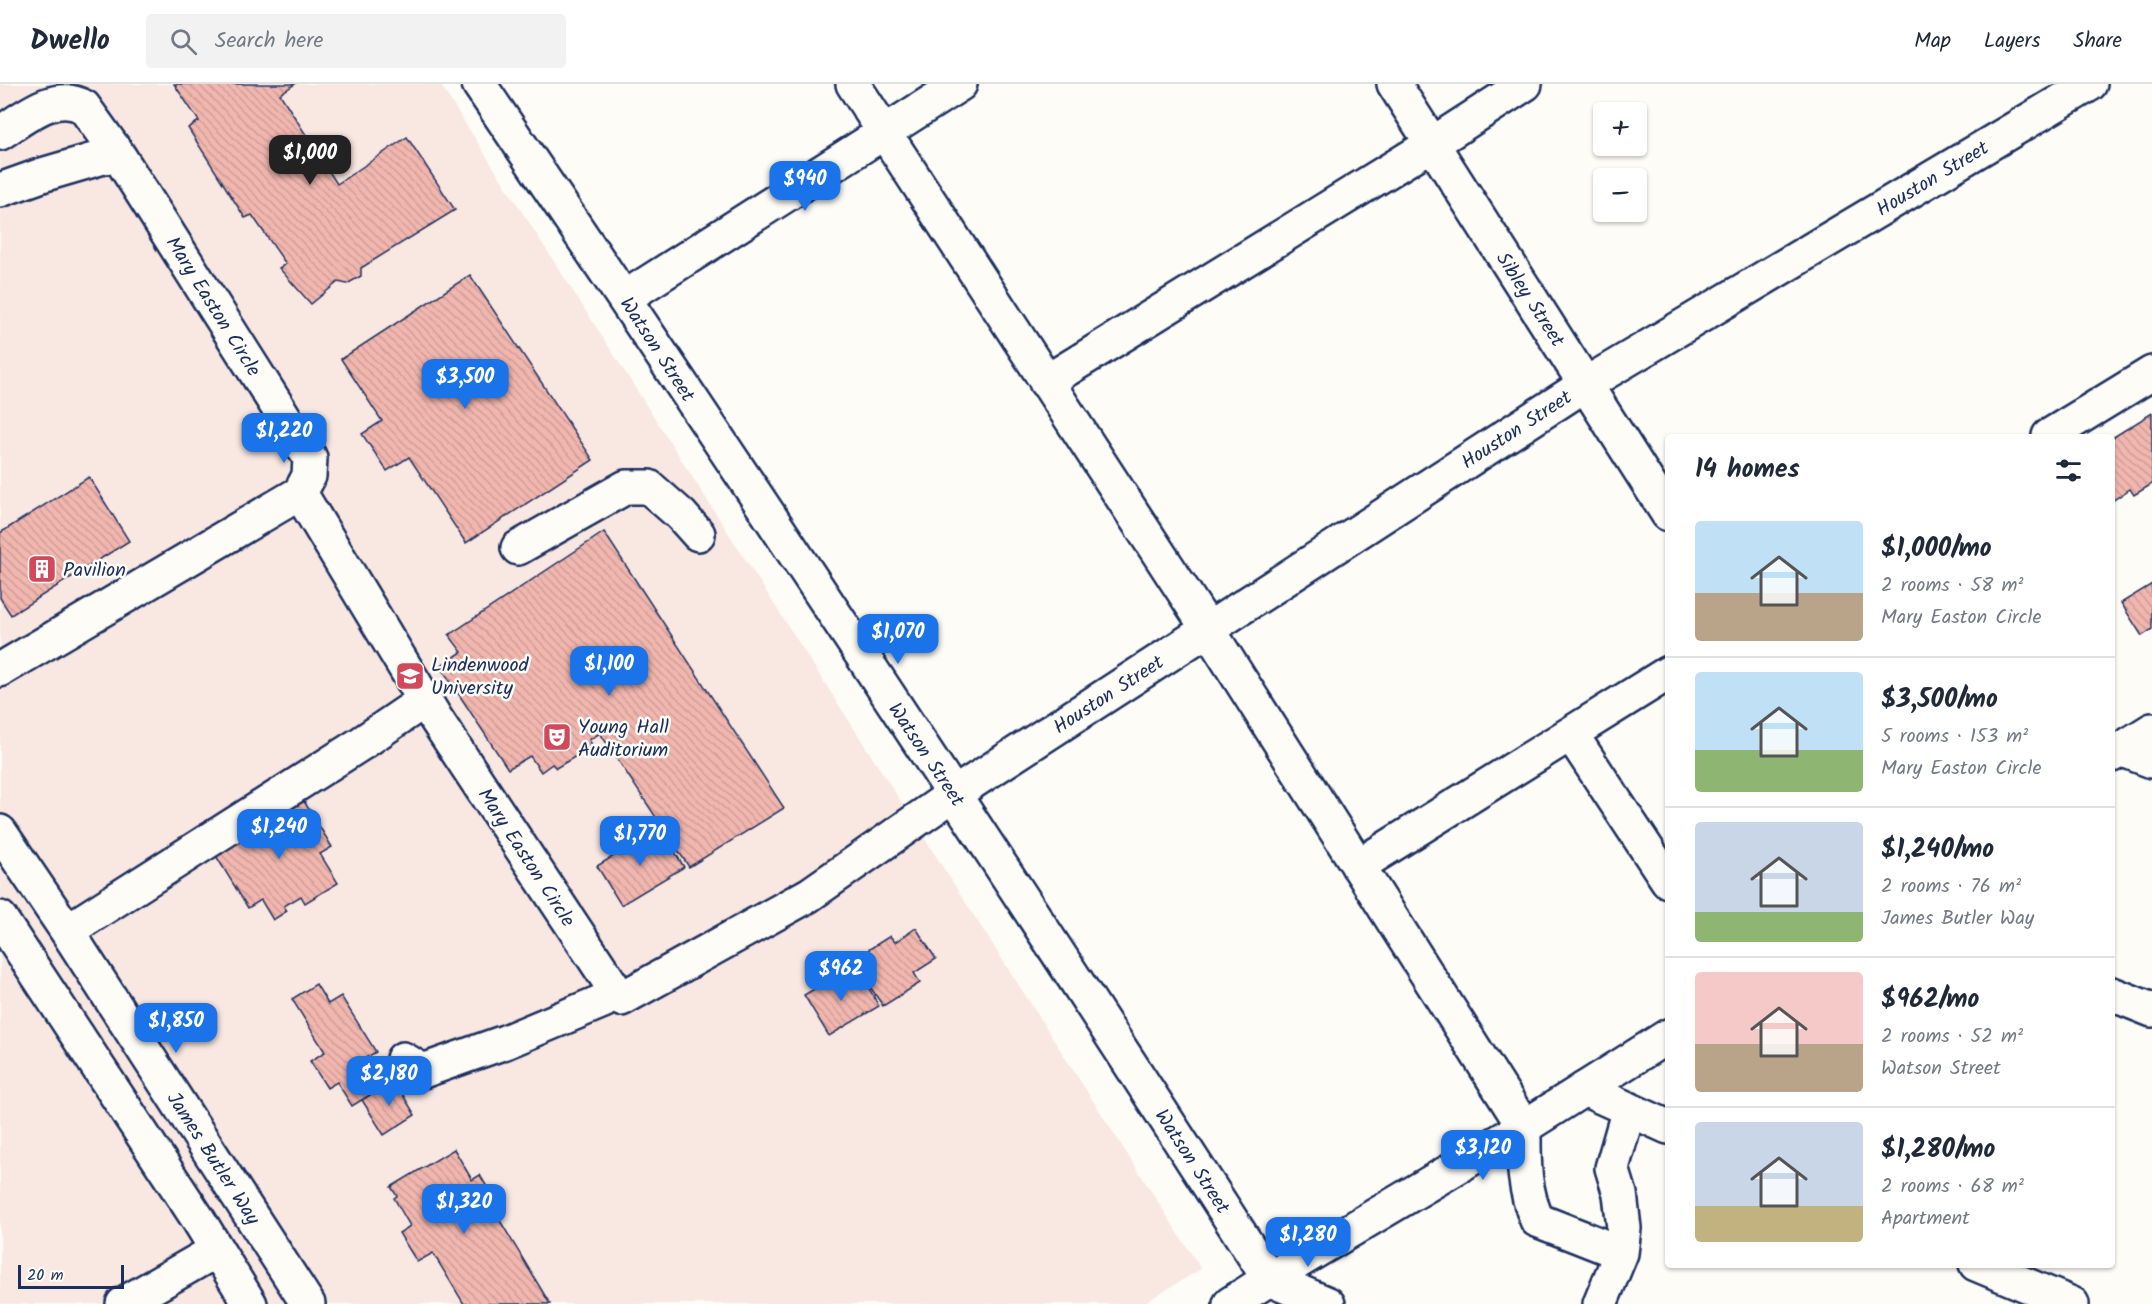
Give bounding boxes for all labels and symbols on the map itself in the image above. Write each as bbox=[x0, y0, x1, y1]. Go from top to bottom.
street label: Houston Street bbox=[1870, 133, 1996, 226]
pin: $1,000 bbox=[261, 135, 359, 186]
pin: $940 bbox=[769, 161, 841, 212]
street label: Mary Easton Circle bbox=[156, 231, 268, 384]
street label: Sibley Street bbox=[1487, 246, 1572, 354]
street label: Watson Street bbox=[610, 291, 702, 409]
pin: $3,500 bbox=[416, 359, 514, 410]
street label: Houston Street bbox=[1455, 383, 1579, 479]
pin: $1,220 bbox=[235, 413, 333, 464]
building icon: Pavilion bbox=[26, 553, 58, 585]
place label: Pavilion bbox=[63, 555, 126, 587]
pin: $1,070 bbox=[849, 614, 947, 665]
pin: $1,100 bbox=[560, 646, 658, 697]
street label: Houston Street bbox=[1047, 648, 1171, 744]
place label: Lindenwood University bbox=[431, 650, 530, 705]
school or university icon: Lindenwood University bbox=[394, 660, 426, 692]
street label: Watson Street bbox=[879, 697, 972, 814]
place label: Young Hall Auditorium bbox=[578, 712, 669, 767]
theatre icon: Young Hall Auditorium bbox=[541, 721, 573, 753]
street label: Mary Easton Circle bbox=[468, 782, 582, 934]
pin: $1,240 bbox=[230, 809, 328, 860]
pin: $1,770 bbox=[591, 816, 689, 867]
pin: $962 bbox=[805, 951, 877, 1002]
pin: $1,850 bbox=[127, 1003, 225, 1054]
pin: $2,180 bbox=[340, 1056, 438, 1107]
street label: James Butler Way bbox=[157, 1086, 268, 1233]
street label: Watson Street bbox=[1145, 1103, 1237, 1221]
pin: $3,120 bbox=[1434, 1130, 1532, 1181]
pin: $1,320 bbox=[415, 1184, 513, 1235]
pin: $1,280 bbox=[1259, 1217, 1357, 1268]
scale bar bbox=[18, 1262, 124, 1290]

